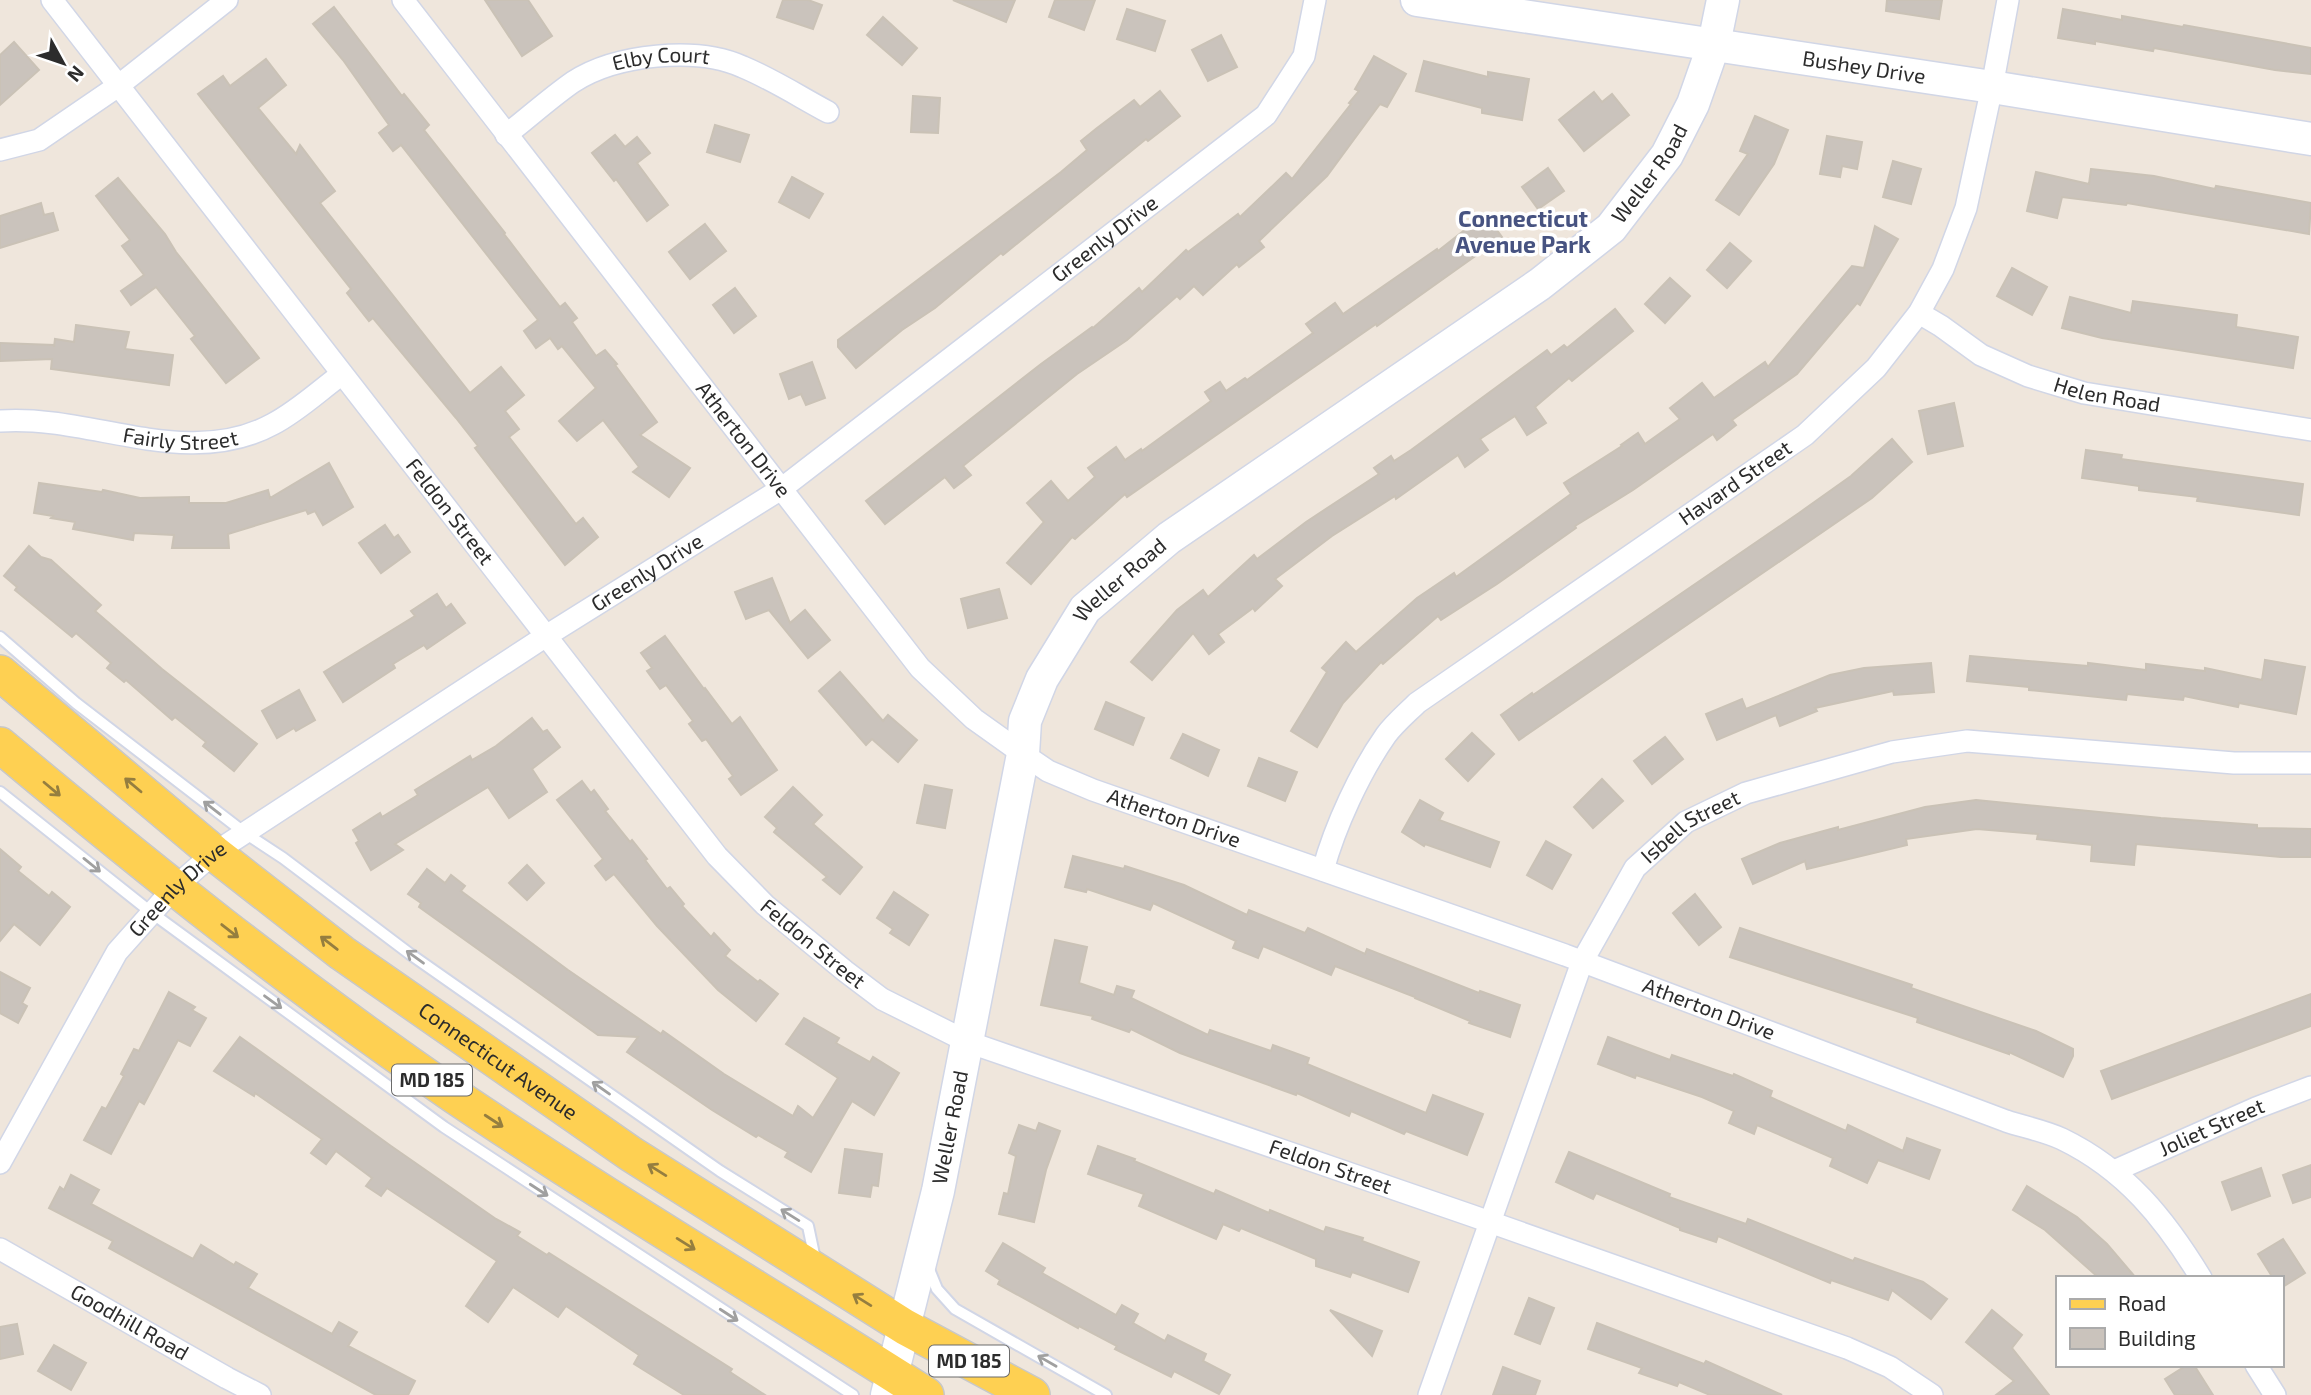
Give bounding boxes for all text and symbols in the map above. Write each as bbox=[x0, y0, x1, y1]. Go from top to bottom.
north arrow bbox=[28, 28, 98, 98]
street label: Elby Court bbox=[609, 41, 712, 75]
street label: Bushey Drive bbox=[1801, 44, 1927, 88]
text: N bbox=[63, 62, 90, 87]
street label: Weller Road bbox=[1605, 119, 1692, 227]
street label: Greenly Drive bbox=[1046, 189, 1162, 287]
district label: Connecticut Avenue Park bbox=[1455, 204, 1591, 258]
street label: Helen Road bbox=[2051, 371, 2162, 416]
street label: Atherton Drive bbox=[692, 376, 797, 502]
street label: Fairly Street bbox=[121, 421, 240, 454]
street label: Havard Street bbox=[1673, 434, 1796, 530]
street label: Feldon Street bbox=[402, 453, 500, 569]
street label: Greenly Drive bbox=[586, 527, 707, 616]
street label: Weller Road bbox=[1066, 532, 1171, 626]
one-way arrow bbox=[124, 777, 142, 793]
one-way arrow bbox=[43, 781, 61, 797]
street label: Atherton Drive bbox=[1104, 782, 1244, 852]
street label: Isbell Street bbox=[1635, 784, 1743, 868]
one-way arrow bbox=[204, 800, 222, 815]
street label: Greenly Drive bbox=[123, 834, 230, 941]
one-way arrow bbox=[82, 857, 100, 873]
street label: Feldon Street bbox=[756, 893, 871, 993]
one-way arrow bbox=[220, 923, 239, 938]
one-way arrow bbox=[320, 936, 339, 951]
one-way arrow bbox=[406, 950, 425, 965]
street label: Atherton Drive bbox=[1640, 971, 1779, 1044]
one-way arrow bbox=[263, 995, 282, 1009]
street label: Connecticut Avenue bbox=[414, 996, 583, 1124]
road number: MD 185 bbox=[392, 1064, 472, 1096]
street label: Weller Road bbox=[926, 1068, 972, 1186]
one-way arrow bbox=[592, 1081, 611, 1095]
street label: Joliet Street bbox=[2155, 1092, 2268, 1161]
one-way arrow bbox=[484, 1114, 503, 1129]
street label: Feldon Street bbox=[1266, 1133, 1395, 1198]
one-way arrow bbox=[648, 1163, 667, 1177]
one-way arrow bbox=[529, 1183, 548, 1197]
one-way arrow bbox=[781, 1207, 800, 1222]
one-way arrow bbox=[675, 1238, 695, 1252]
legend bbox=[2056, 1276, 2283, 1367]
street label: Goodhill Road bbox=[67, 1278, 194, 1365]
text: Road bbox=[2118, 1290, 2166, 1315]
one-way arrow bbox=[852, 1292, 872, 1306]
one-way arrow bbox=[719, 1308, 738, 1322]
text: Building bbox=[2118, 1325, 2196, 1350]
road number: MD 185 bbox=[929, 1345, 1009, 1376]
one-way arrow bbox=[1037, 1354, 1058, 1367]

